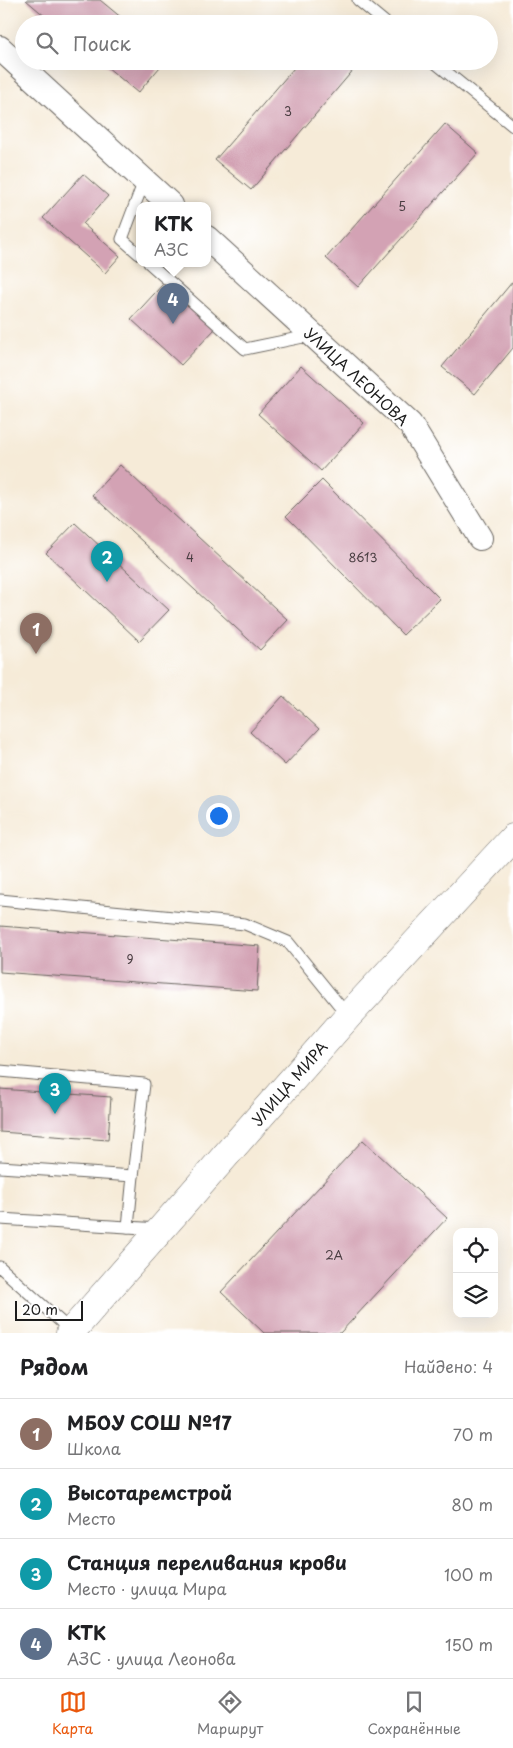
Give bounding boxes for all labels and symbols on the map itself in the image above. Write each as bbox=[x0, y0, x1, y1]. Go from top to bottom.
house number: 3 bbox=[284, 102, 292, 120]
house number: 5 bbox=[398, 197, 406, 215]
pin: 4 bbox=[157, 283, 189, 324]
street label: УЛИЦА ЛЕОНОВА bbox=[300, 321, 414, 431]
pin: 2 bbox=[91, 541, 123, 582]
house number: 4 bbox=[186, 548, 194, 566]
house number: 8613 bbox=[349, 548, 378, 566]
pin: 1 bbox=[20, 613, 52, 654]
your location bbox=[206, 803, 232, 829]
house number: 9 bbox=[126, 950, 134, 968]
street label: УЛИЦА МИРА bbox=[246, 1036, 332, 1130]
pin: 3 bbox=[39, 1073, 71, 1114]
house number: 2А bbox=[325, 1246, 343, 1264]
scale bar bbox=[15, 1298, 82, 1321]

